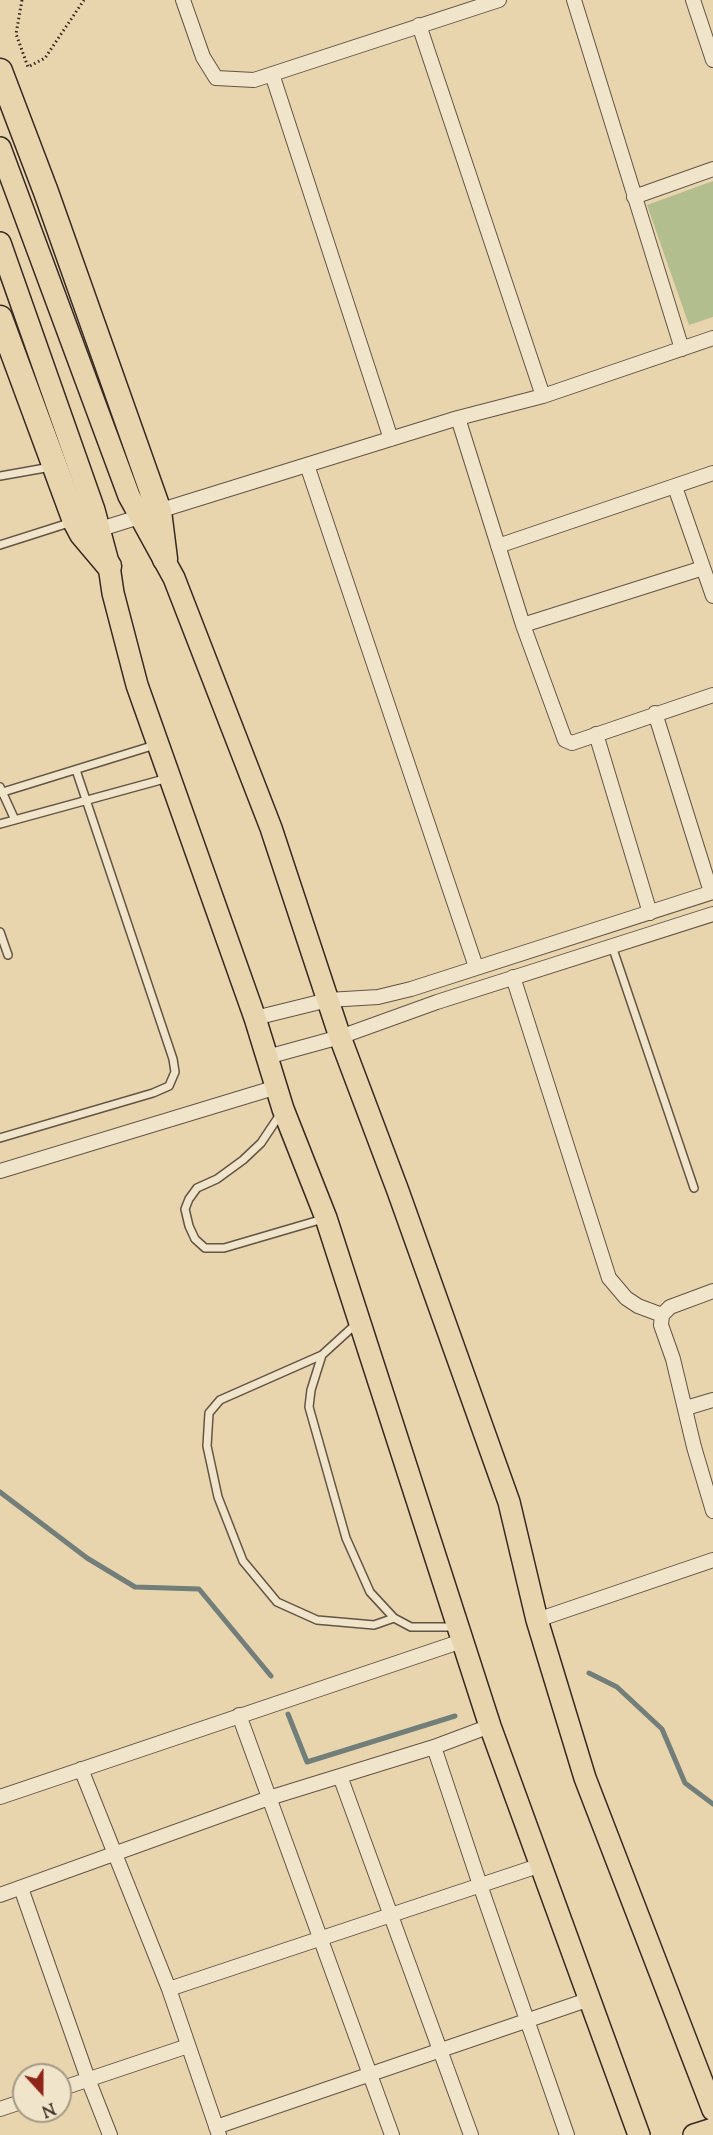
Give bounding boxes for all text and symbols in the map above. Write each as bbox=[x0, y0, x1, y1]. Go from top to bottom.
north arrow bbox=[12, 2063, 72, 2123]
text: N bbox=[38, 2095, 58, 2121]

